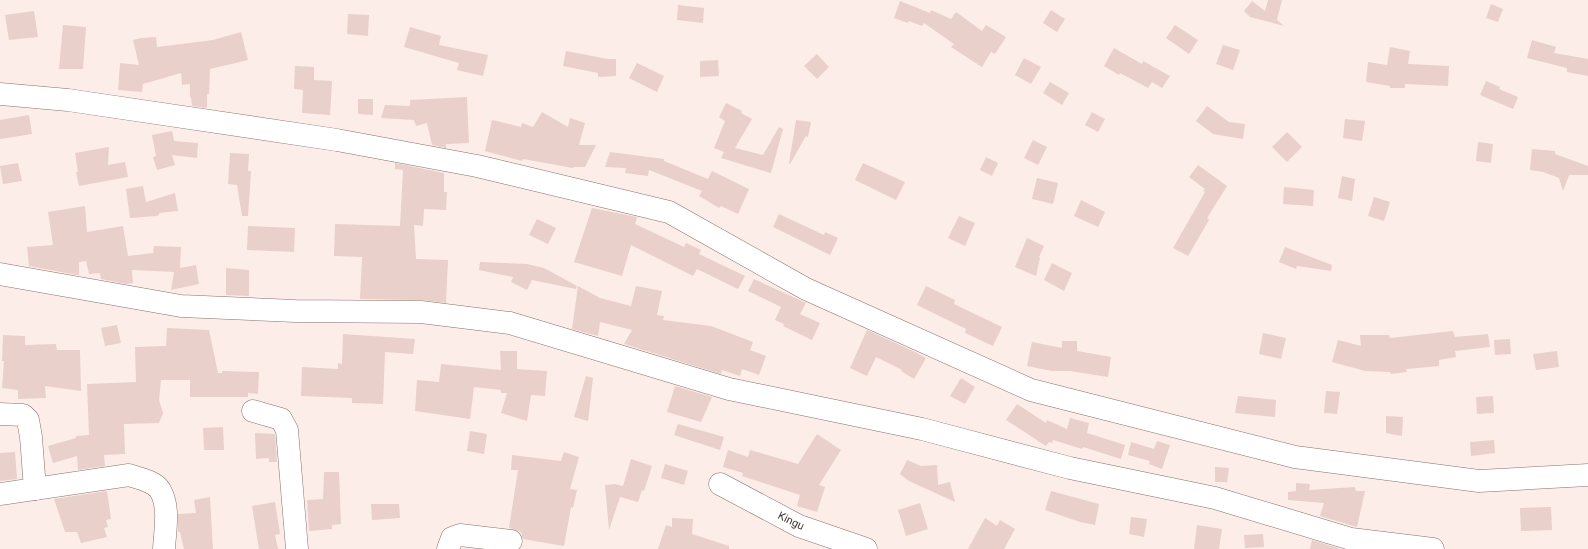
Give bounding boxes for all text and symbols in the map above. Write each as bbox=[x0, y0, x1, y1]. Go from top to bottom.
street label: Kingu bbox=[776, 509, 806, 533]

